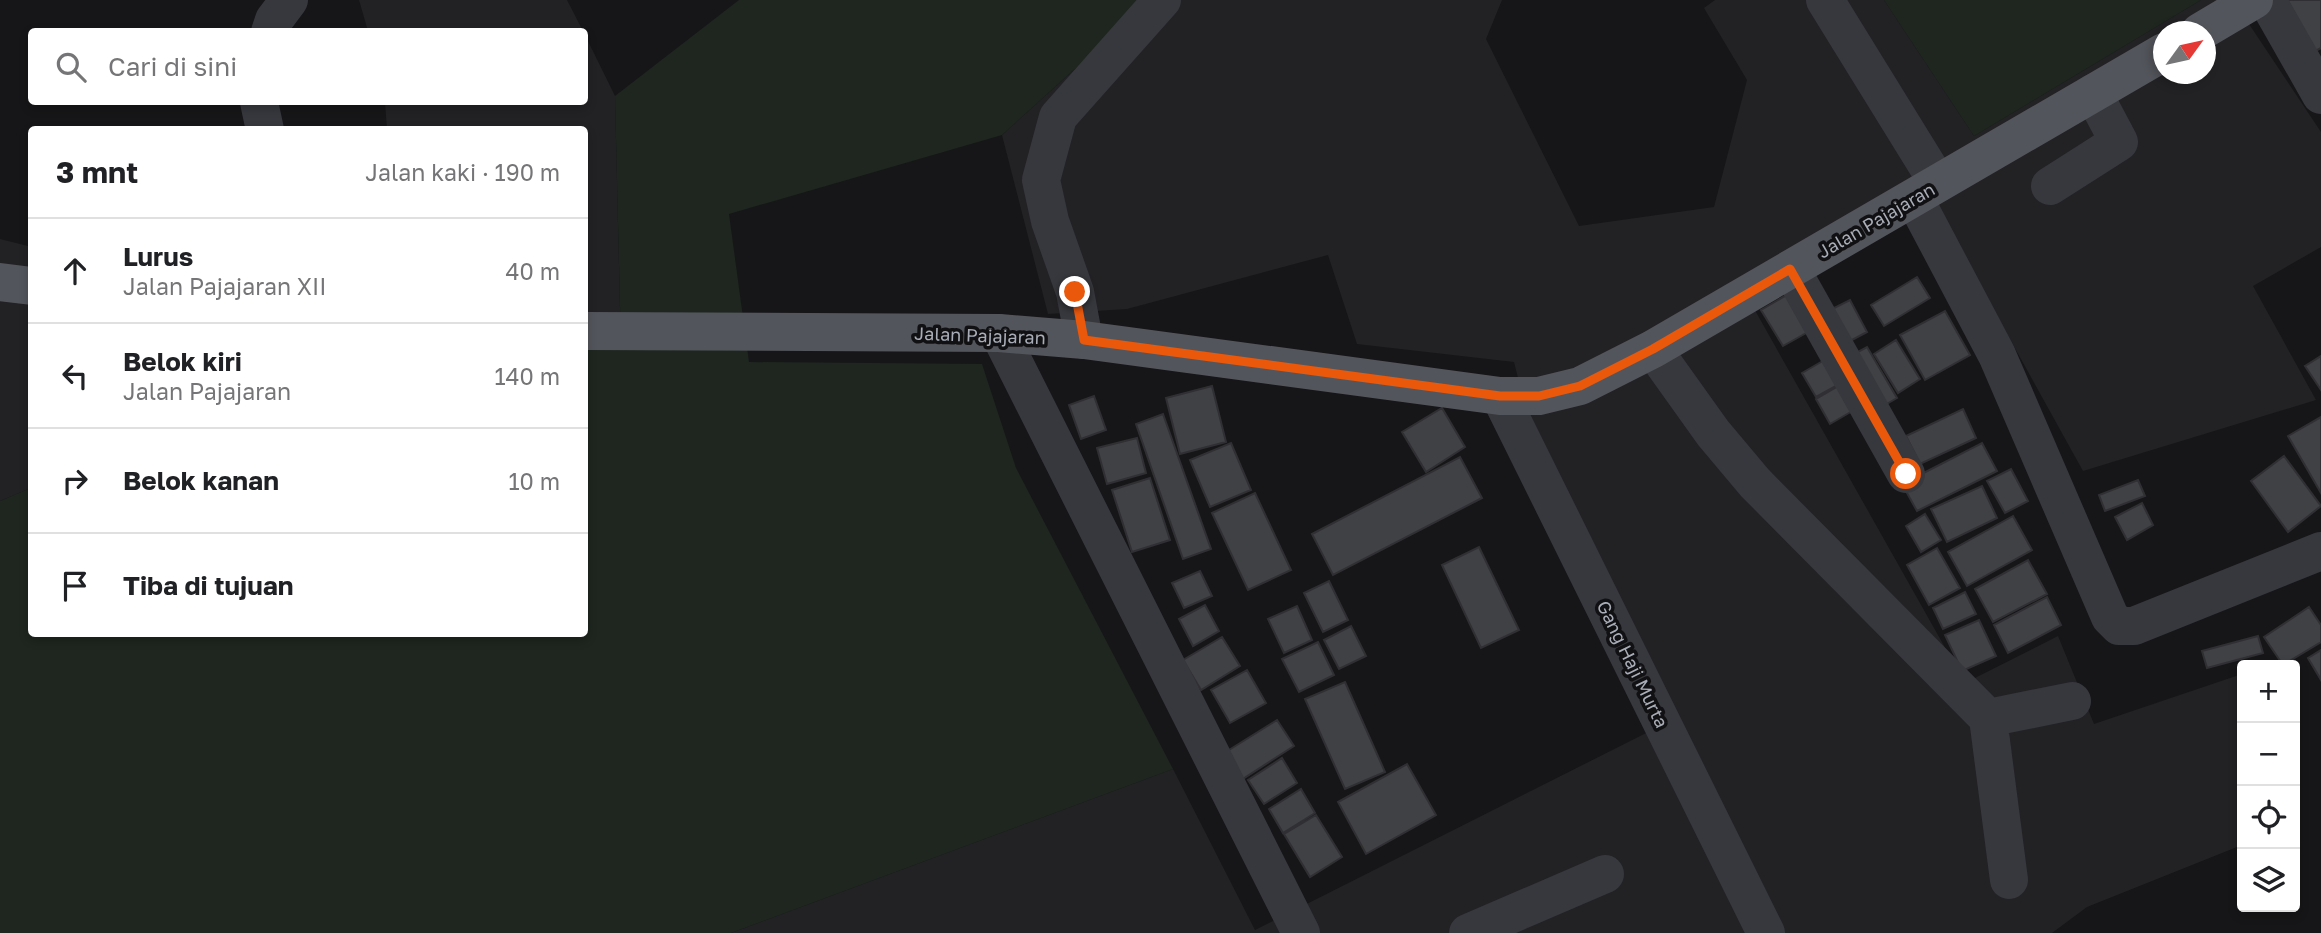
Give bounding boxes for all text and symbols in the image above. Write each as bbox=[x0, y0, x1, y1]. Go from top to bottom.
north arrow bbox=[2153, 21, 2216, 84]
search box bbox=[28, 28, 588, 105]
icon: search bbox=[52, 48, 90, 86]
text: Cari di sini bbox=[108, 51, 237, 82]
text: 3 mnt bbox=[56, 154, 138, 190]
text: Jalan kaki · 190 m bbox=[365, 158, 560, 186]
street label: Jalan Pajajaran bbox=[1814, 178, 1938, 262]
text: Lurus bbox=[123, 241, 193, 272]
icon: ahead bbox=[56, 252, 94, 290]
text: 40 m bbox=[506, 257, 560, 285]
text: Jalan Pajajaran XII bbox=[123, 272, 326, 300]
route end bbox=[1059, 276, 1090, 307]
street label: Jalan Pajajaran bbox=[914, 322, 1046, 348]
text: Belok kiri bbox=[123, 346, 242, 377]
icon: left bbox=[56, 357, 94, 395]
text: 140 m bbox=[494, 362, 560, 390]
text: Jalan Pajajaran bbox=[123, 377, 291, 405]
route start bbox=[1890, 458, 1921, 489]
icon: right bbox=[56, 462, 94, 500]
text: Belok kanan bbox=[123, 465, 279, 496]
text: 10 m bbox=[508, 467, 560, 495]
icon: arrive bbox=[56, 567, 94, 605]
text: Tiba di tujuan bbox=[123, 570, 293, 601]
street label: Gang Haji Murta bbox=[1593, 597, 1673, 731]
map controls bbox=[2237, 660, 2300, 912]
button: + bbox=[2237, 660, 2300, 723]
button: − bbox=[2237, 723, 2300, 786]
button: locate bbox=[2237, 786, 2300, 849]
button: layers bbox=[2237, 849, 2300, 912]

